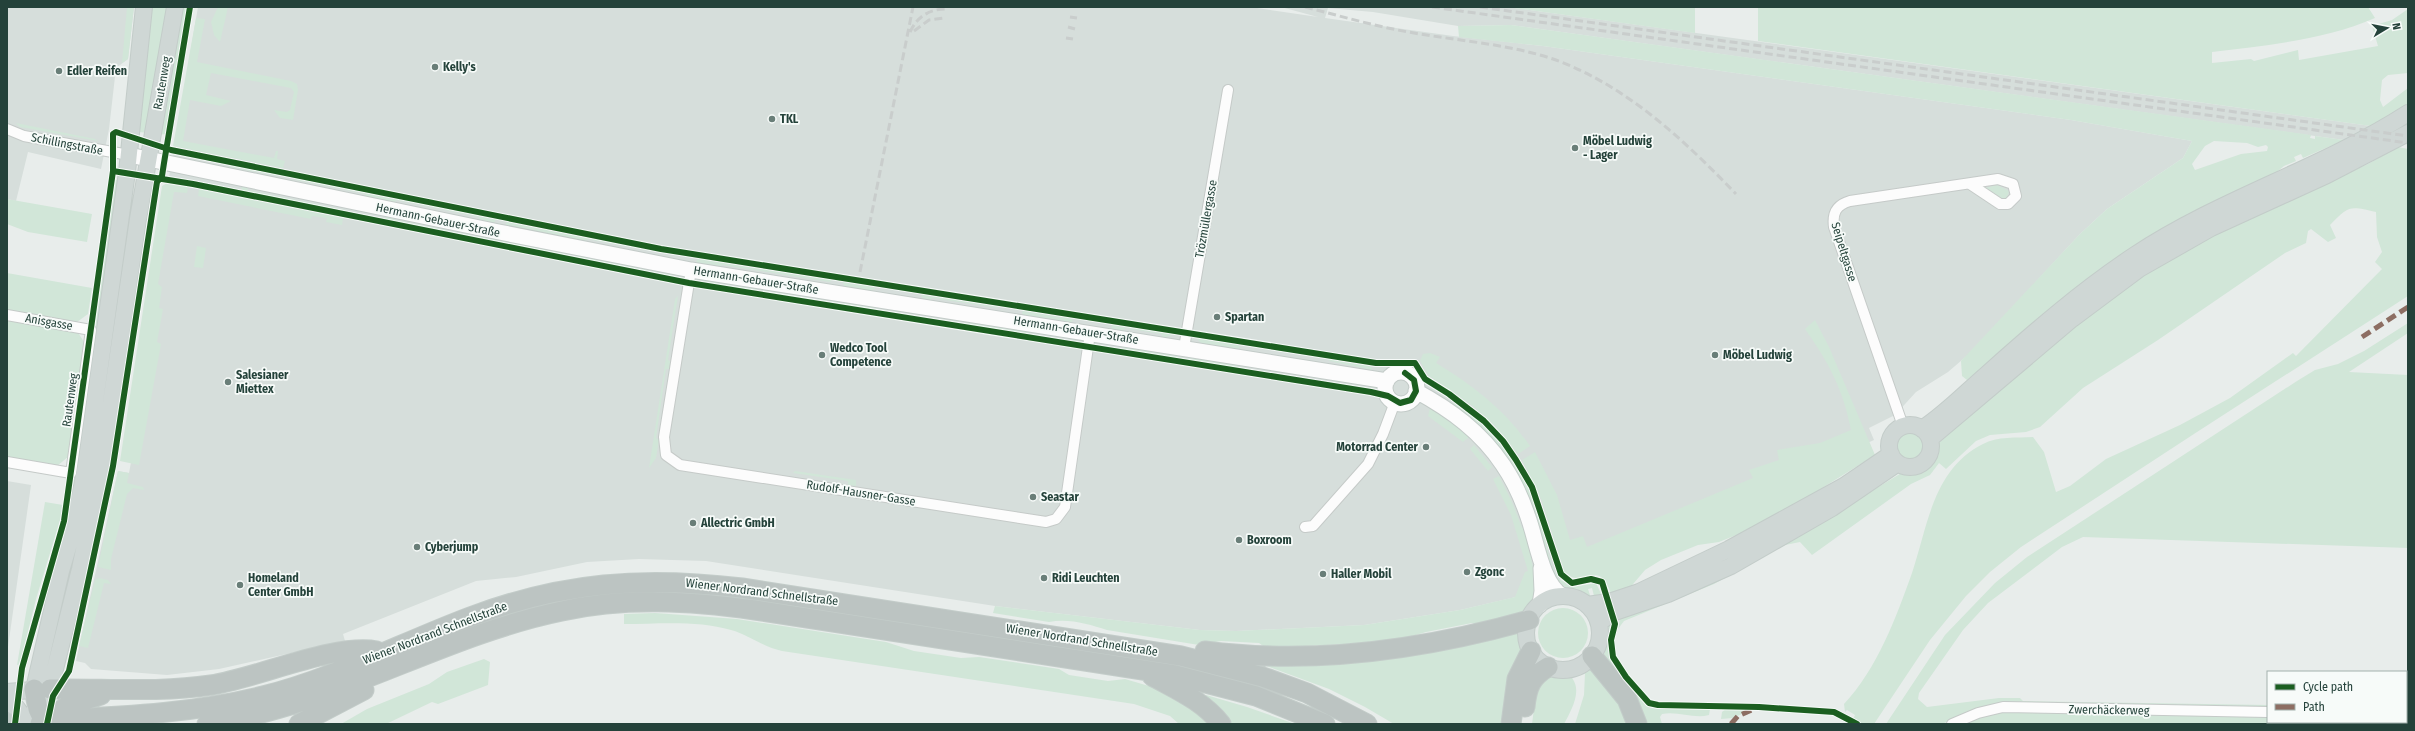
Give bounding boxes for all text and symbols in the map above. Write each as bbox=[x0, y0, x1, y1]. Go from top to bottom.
north arrow bbox=[2367, 8, 2407, 48]
text: N bbox=[2389, 22, 2403, 31]
street label: Rautenweg bbox=[150, 55, 174, 111]
place label: Kelly's bbox=[443, 60, 477, 74]
marker: Kelly's bbox=[430, 62, 440, 72]
place label: Edler Reifen bbox=[67, 64, 127, 78]
marker: Edler Reifen bbox=[54, 66, 64, 76]
place label: TKL bbox=[780, 112, 799, 126]
marker: TKL bbox=[767, 114, 777, 124]
street label: Schillingstraße bbox=[30, 130, 104, 158]
place label: Möbel Ludwig - Lager bbox=[1583, 134, 1652, 162]
marker: Möbel Ludwig - Lager bbox=[1570, 143, 1580, 153]
street label: Trözmüllergasse bbox=[1192, 179, 1220, 259]
street label: Hermann-Gebauer-Straße bbox=[375, 200, 501, 240]
street label: Seipeltgasse bbox=[1828, 221, 1860, 283]
street label: Hermann-Gebauer-Straße bbox=[692, 263, 820, 297]
place label: Spartan bbox=[1225, 310, 1264, 324]
street label: Anisgasse bbox=[24, 311, 74, 333]
marker: Spartan bbox=[1212, 312, 1222, 322]
street label: Hermann-Gebauer-Straße bbox=[1012, 313, 1140, 347]
place label: Wedco Tool Competence bbox=[830, 341, 892, 369]
place label: Möbel Ludwig bbox=[1723, 348, 1792, 362]
marker: Wedco Tool Competence bbox=[817, 350, 827, 360]
marker: Möbel Ludwig bbox=[1710, 350, 1720, 360]
place label: Salesianer Miettex bbox=[236, 368, 289, 396]
street label: Rautenweg bbox=[59, 372, 81, 428]
marker: Salesianer Miettex bbox=[223, 377, 233, 387]
place label: Motorrad Center bbox=[1336, 440, 1419, 454]
marker: Motorrad Center bbox=[1421, 442, 1431, 452]
street label: Rudolf-Hausner-Gasse bbox=[805, 477, 917, 509]
place label: Seastar bbox=[1041, 490, 1079, 504]
marker: Seastar bbox=[1028, 492, 1038, 502]
place label: Allectric GmbH bbox=[700, 516, 775, 530]
marker: Allectric GmbH bbox=[688, 518, 698, 528]
place label: Boxroom bbox=[1247, 533, 1292, 547]
marker: Boxroom bbox=[1234, 535, 1244, 545]
place label: Cyberjump bbox=[425, 540, 479, 554]
marker: Cyberjump bbox=[412, 542, 422, 552]
place label: Zgonc bbox=[1475, 565, 1505, 579]
place label: Haller Mobil bbox=[1331, 567, 1392, 581]
marker: Zgonc bbox=[1462, 567, 1472, 577]
marker: Haller Mobil bbox=[1318, 569, 1328, 579]
place label: Homeland Center GmbH bbox=[248, 571, 313, 599]
place label: Ridi Leuchten bbox=[1052, 571, 1120, 585]
marker: Ridi Leuchten bbox=[1039, 573, 1049, 583]
street label: Wiener Nordrand Schnellstraße bbox=[685, 576, 839, 608]
marker: Homeland Center GmbH bbox=[235, 580, 245, 590]
street label: Wiener Nordrand Schnellstraße bbox=[361, 599, 509, 667]
street label: Wiener Nordrand Schnellstraße bbox=[1005, 621, 1159, 659]
legend bbox=[2267, 671, 2407, 723]
text: Cycle path bbox=[2303, 680, 2353, 694]
text: Path bbox=[2303, 700, 2325, 714]
street label: Zwerchäckerweg bbox=[2069, 702, 2150, 718]

